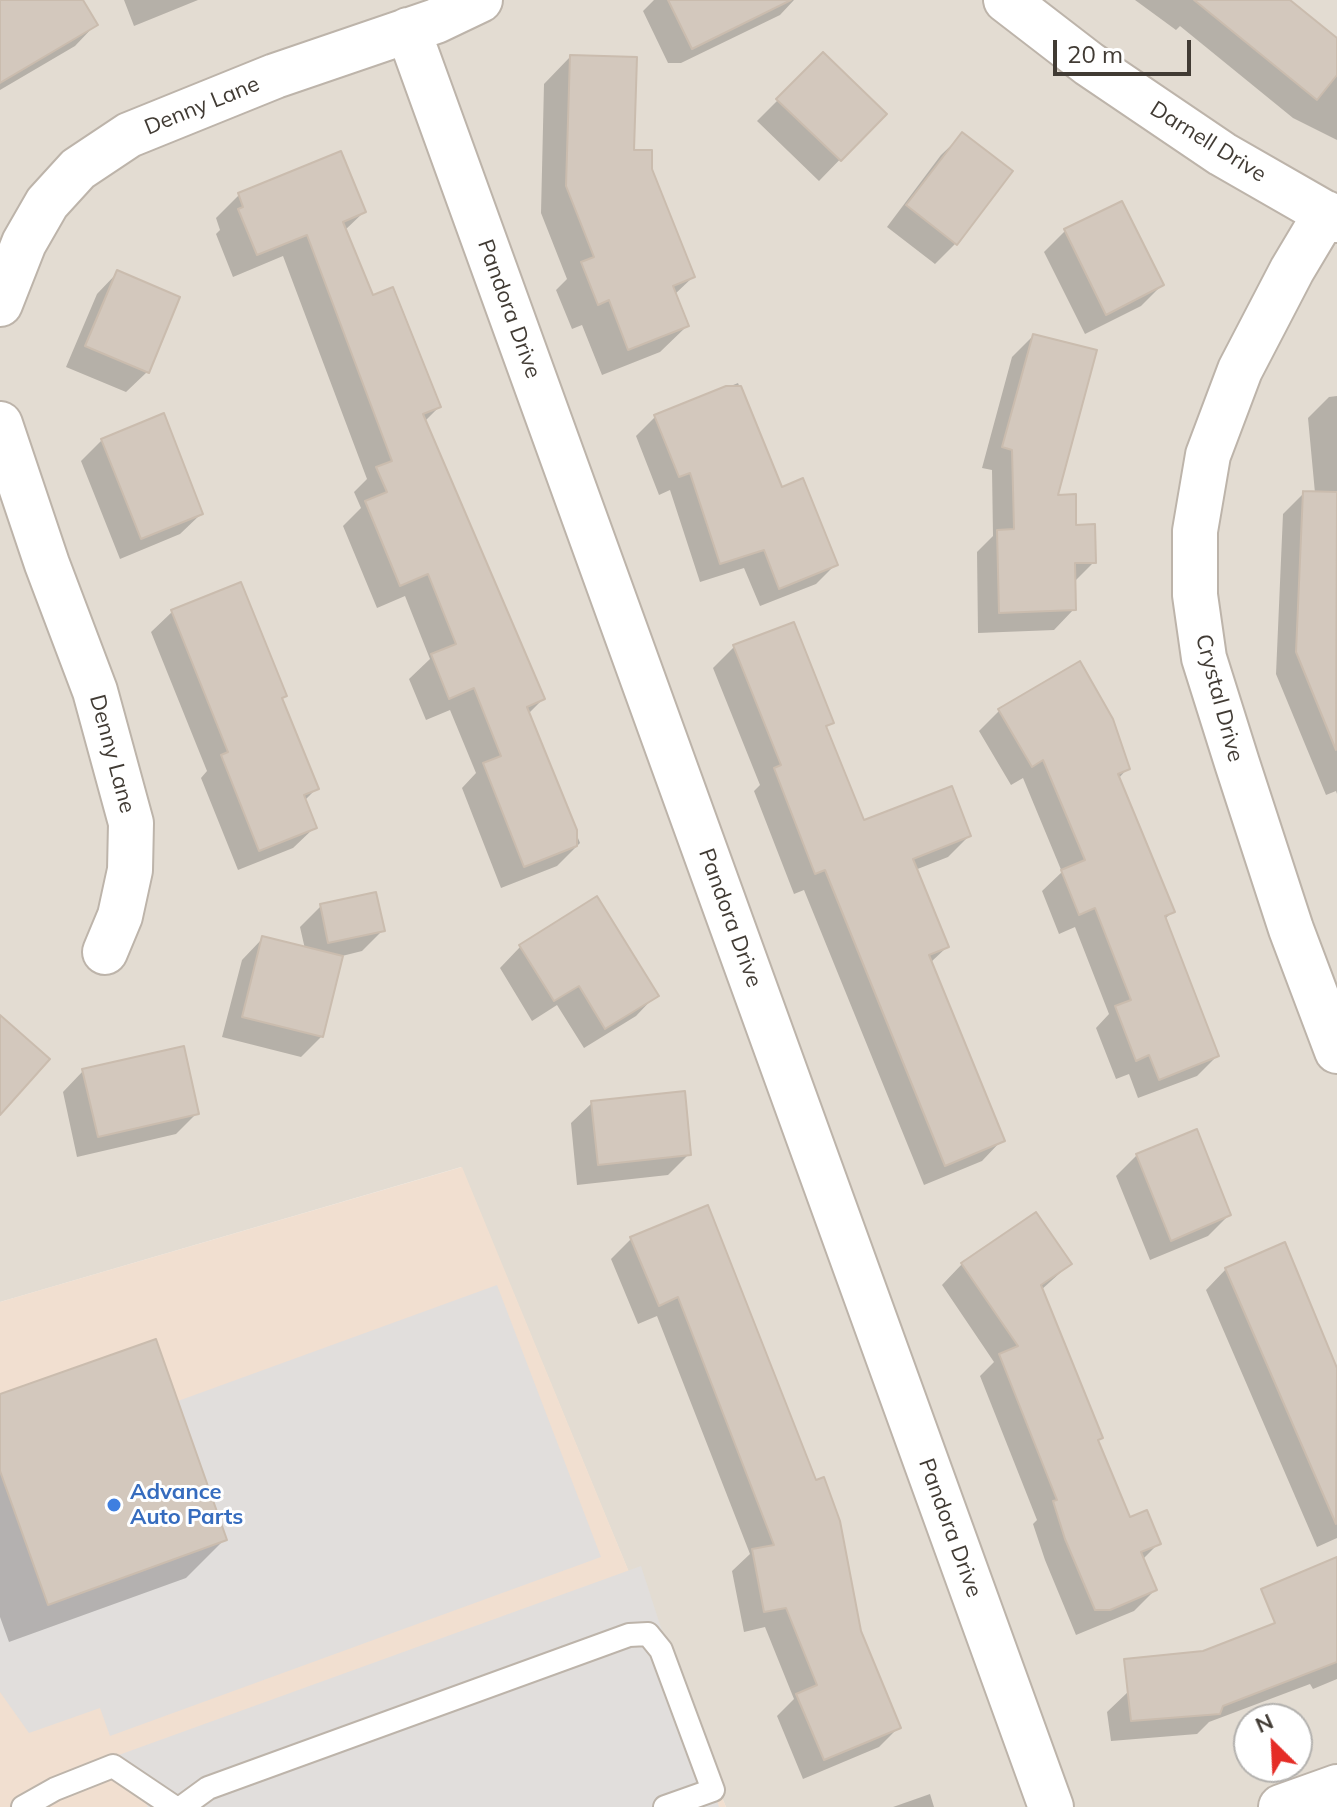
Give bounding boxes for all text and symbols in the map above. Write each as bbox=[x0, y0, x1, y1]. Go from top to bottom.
scale bar bbox=[1057, 24, 1195, 74]
text: 20 m bbox=[1067, 39, 1123, 69]
street label: Denny Lane bbox=[141, 71, 263, 141]
street label: Darnell Drive bbox=[1145, 96, 1271, 188]
street label: Pandora Drive bbox=[472, 236, 546, 382]
street label: Crystal Drive bbox=[1189, 631, 1249, 765]
street label: Denny Lane bbox=[84, 692, 140, 816]
street label: Pandora Drive bbox=[693, 845, 767, 991]
street label: Pandora Drive bbox=[913, 1455, 987, 1601]
place label: Advance Auto Parts bbox=[130, 1479, 243, 1530]
marker: Advance Auto Parts bbox=[105, 1496, 123, 1514]
north arrow bbox=[1233, 1703, 1313, 1783]
text: N bbox=[1251, 1707, 1277, 1739]

